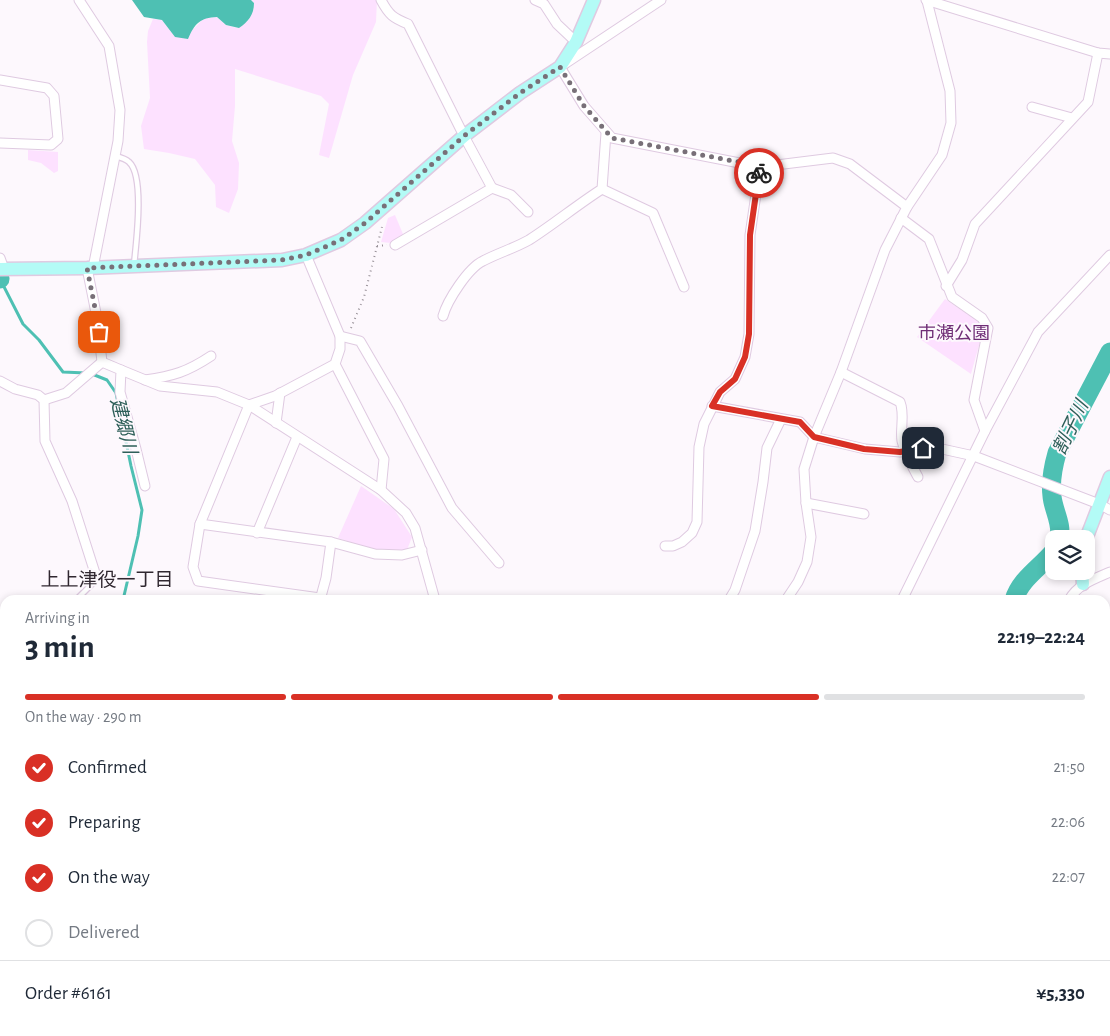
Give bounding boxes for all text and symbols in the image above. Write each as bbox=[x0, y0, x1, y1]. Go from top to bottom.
courier bbox=[734, 148, 784, 198]
icon: bike bbox=[745, 159, 773, 187]
pin bbox=[78, 311, 120, 353]
icon: bag bbox=[85, 318, 113, 346]
park label: 市瀬公園 bbox=[918, 324, 990, 343]
water label: 建郷川 bbox=[107, 396, 141, 458]
water label: 割子川 bbox=[1049, 396, 1093, 458]
pin bbox=[902, 427, 944, 469]
icon: home bbox=[909, 434, 937, 462]
map controls bbox=[1045, 530, 1095, 580]
button: layers bbox=[1045, 530, 1095, 580]
district label: 上上津役一丁目 bbox=[40, 570, 174, 590]
text: Arriving in bbox=[25, 610, 90, 626]
text: 22:19–22:24 bbox=[997, 628, 1085, 647]
text: 3 min bbox=[25, 631, 95, 663]
text: On the way · 290 m bbox=[25, 709, 142, 725]
icon: check bbox=[25, 754, 53, 782]
text: Confirmed bbox=[68, 758, 147, 777]
text: 21:50 bbox=[1053, 759, 1085, 775]
icon: check bbox=[25, 809, 53, 837]
text: Preparing bbox=[68, 813, 141, 832]
text: 22:06 bbox=[1051, 814, 1085, 830]
icon: check bbox=[25, 864, 53, 892]
text: On the way bbox=[68, 868, 150, 887]
text: 22:07 bbox=[1052, 869, 1085, 885]
text: Delivered bbox=[68, 923, 140, 942]
text: Order #6161 bbox=[25, 984, 112, 1003]
text: ¥5,330 bbox=[1036, 984, 1085, 1003]

